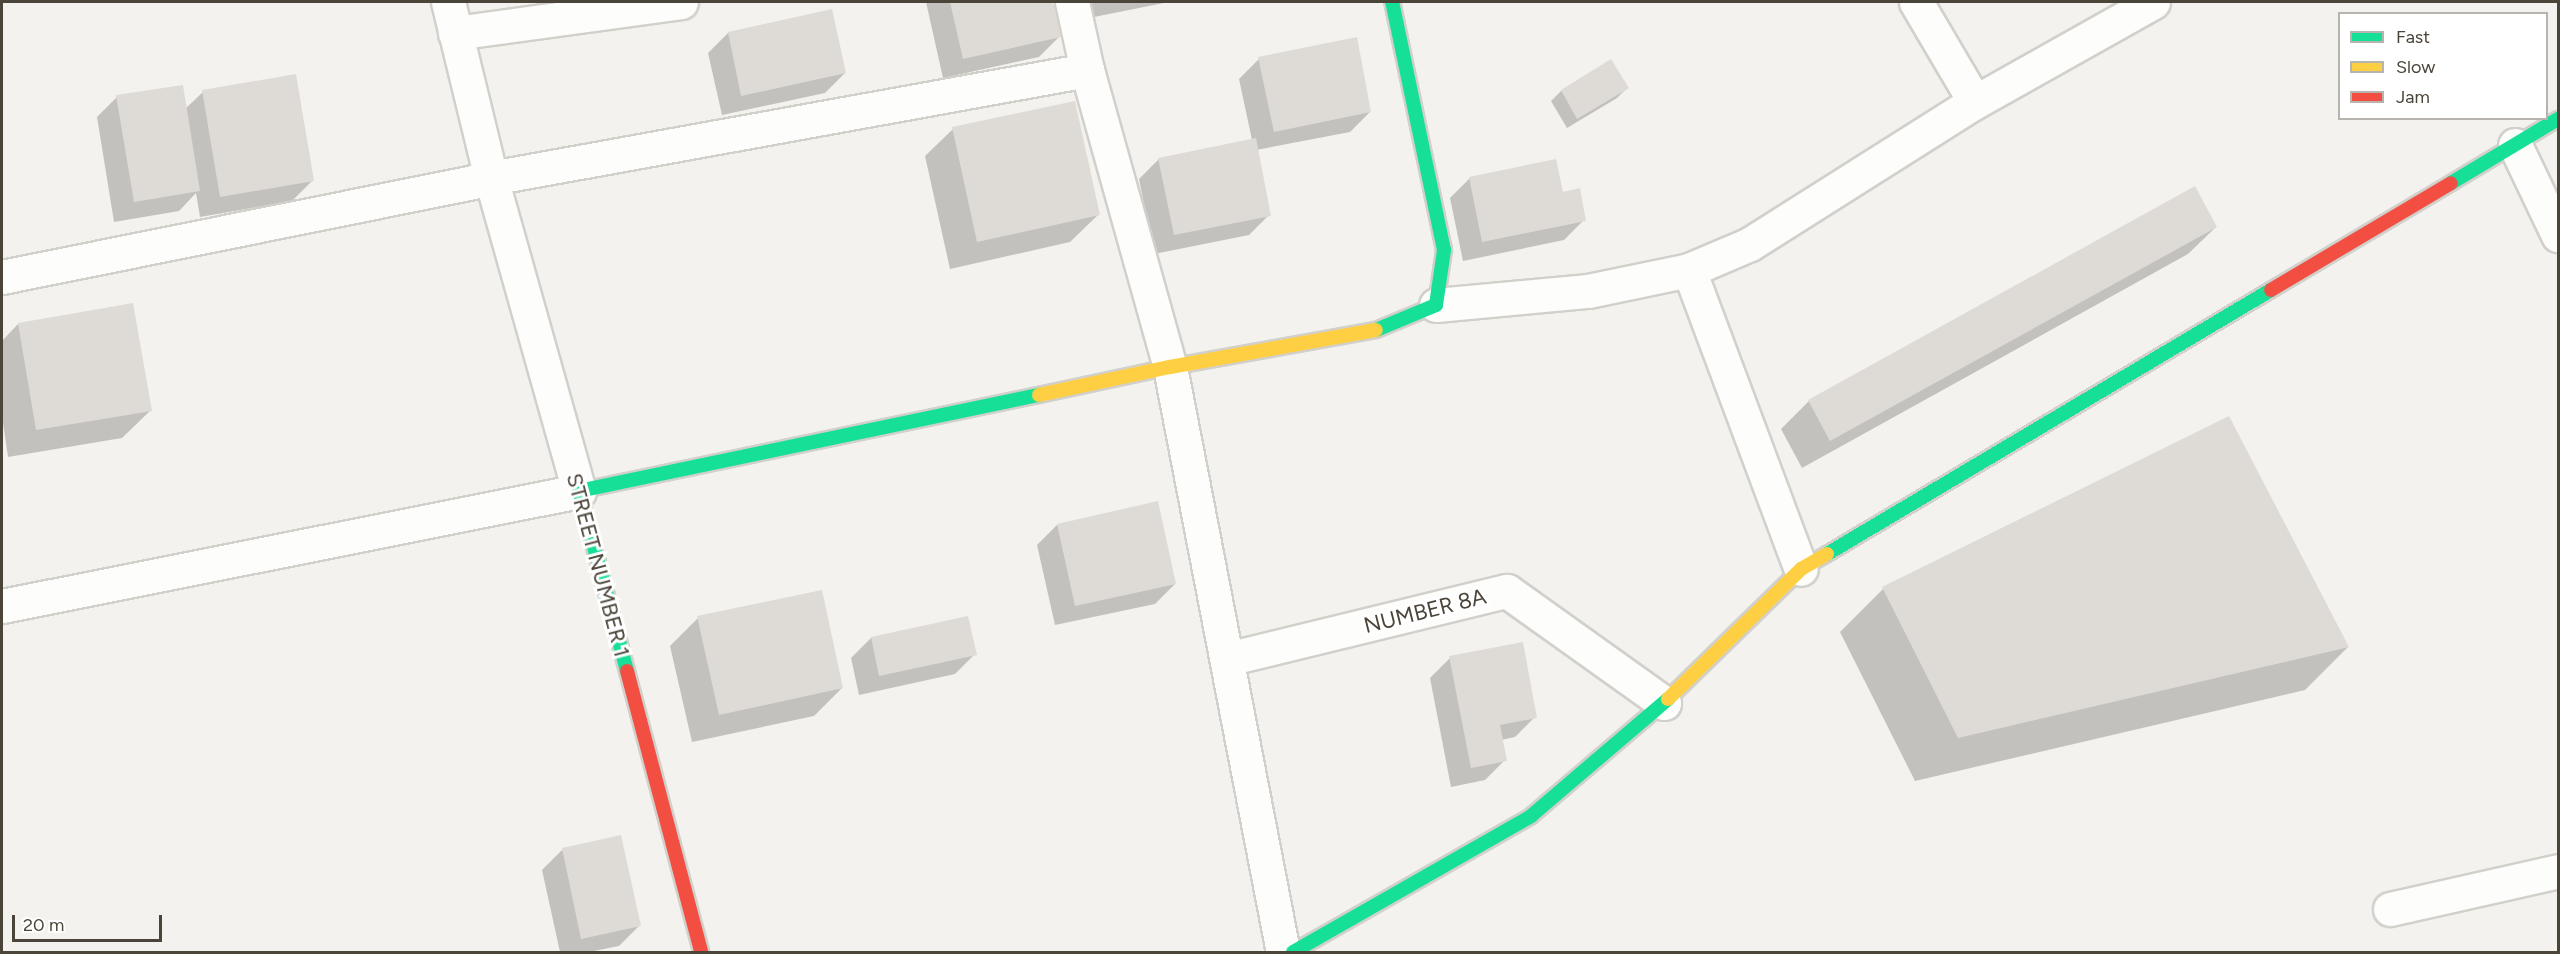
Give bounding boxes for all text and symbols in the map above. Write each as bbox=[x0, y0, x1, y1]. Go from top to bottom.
legend bbox=[2338, 12, 2548, 120]
text: Fast bbox=[2396, 26, 2430, 48]
text: Slow bbox=[2396, 56, 2435, 78]
text: Jam bbox=[2396, 86, 2430, 108]
street label: STREET NUMBER 1 bbox=[561, 470, 635, 660]
street label: NUMBER 8A bbox=[1361, 583, 1489, 639]
scale bar bbox=[15, 903, 165, 941]
text: 20 m bbox=[23, 914, 64, 936]

